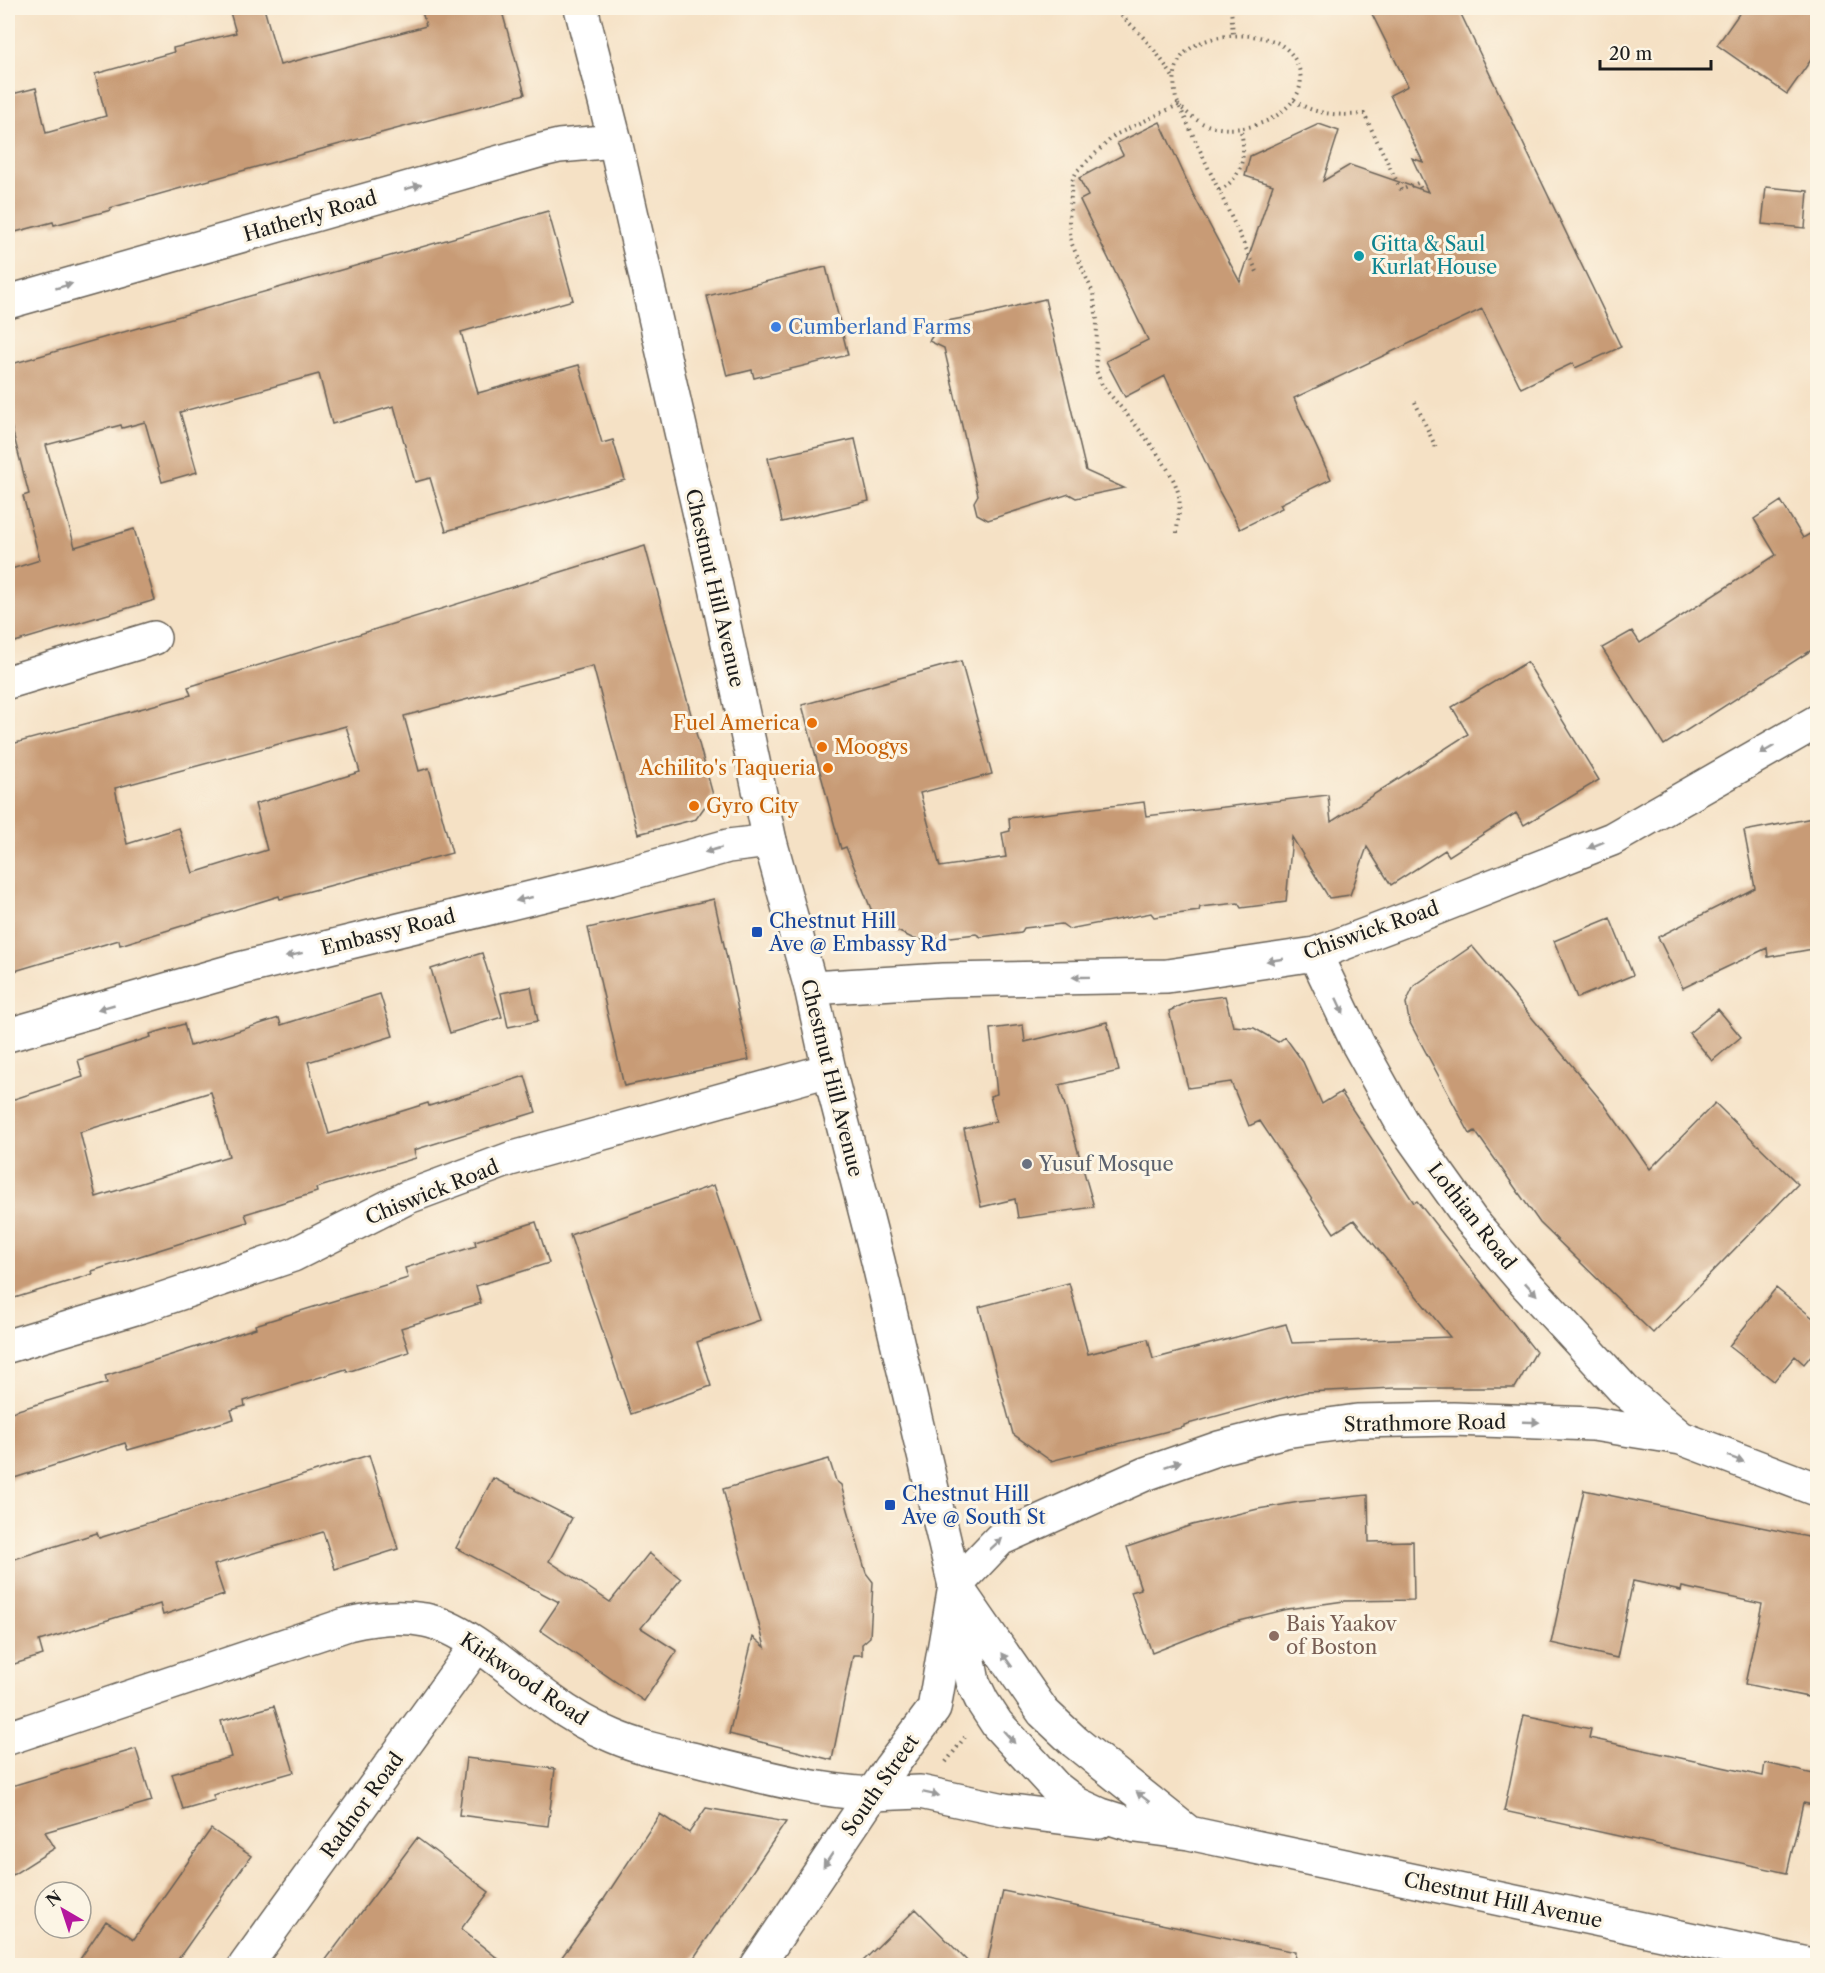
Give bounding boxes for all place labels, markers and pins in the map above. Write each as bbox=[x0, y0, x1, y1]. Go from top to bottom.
place label: Gitta & Saul Kurlat House bbox=[1371, 232, 1497, 279]
marker: Gitta & Saul Kurlat House bbox=[1352, 249, 1366, 263]
place label: Cumberland Farms bbox=[788, 315, 971, 339]
marker: Cumberland Farms bbox=[769, 320, 783, 334]
place label: Fuel America bbox=[673, 711, 800, 735]
marker: Fuel America bbox=[805, 716, 819, 730]
place label: Moogys bbox=[834, 735, 908, 759]
marker: Moogys bbox=[815, 740, 829, 754]
place label: Achilito's Taqueria bbox=[638, 756, 816, 780]
marker: Achilito's Taqueria bbox=[821, 761, 835, 775]
place label: Gyro City bbox=[706, 794, 799, 818]
marker: Gyro City bbox=[687, 799, 701, 813]
place label: Chestnut Hill Ave @ Embassy Rd bbox=[768, 909, 947, 956]
marker: Chestnut Hill Ave @ Embassy Rd bbox=[750, 925, 764, 939]
place label: Yusuf Mosque bbox=[1038, 1152, 1174, 1176]
marker: Yusuf Mosque bbox=[1020, 1157, 1034, 1171]
place label: Chestnut Hill Ave @ South St bbox=[901, 1482, 1046, 1529]
marker: Chestnut Hill Ave @ South St bbox=[883, 1498, 897, 1512]
place label: Bais Yaakov of Boston bbox=[1286, 1612, 1398, 1659]
marker: Bais Yaakov of Boston bbox=[1267, 1629, 1281, 1643]

